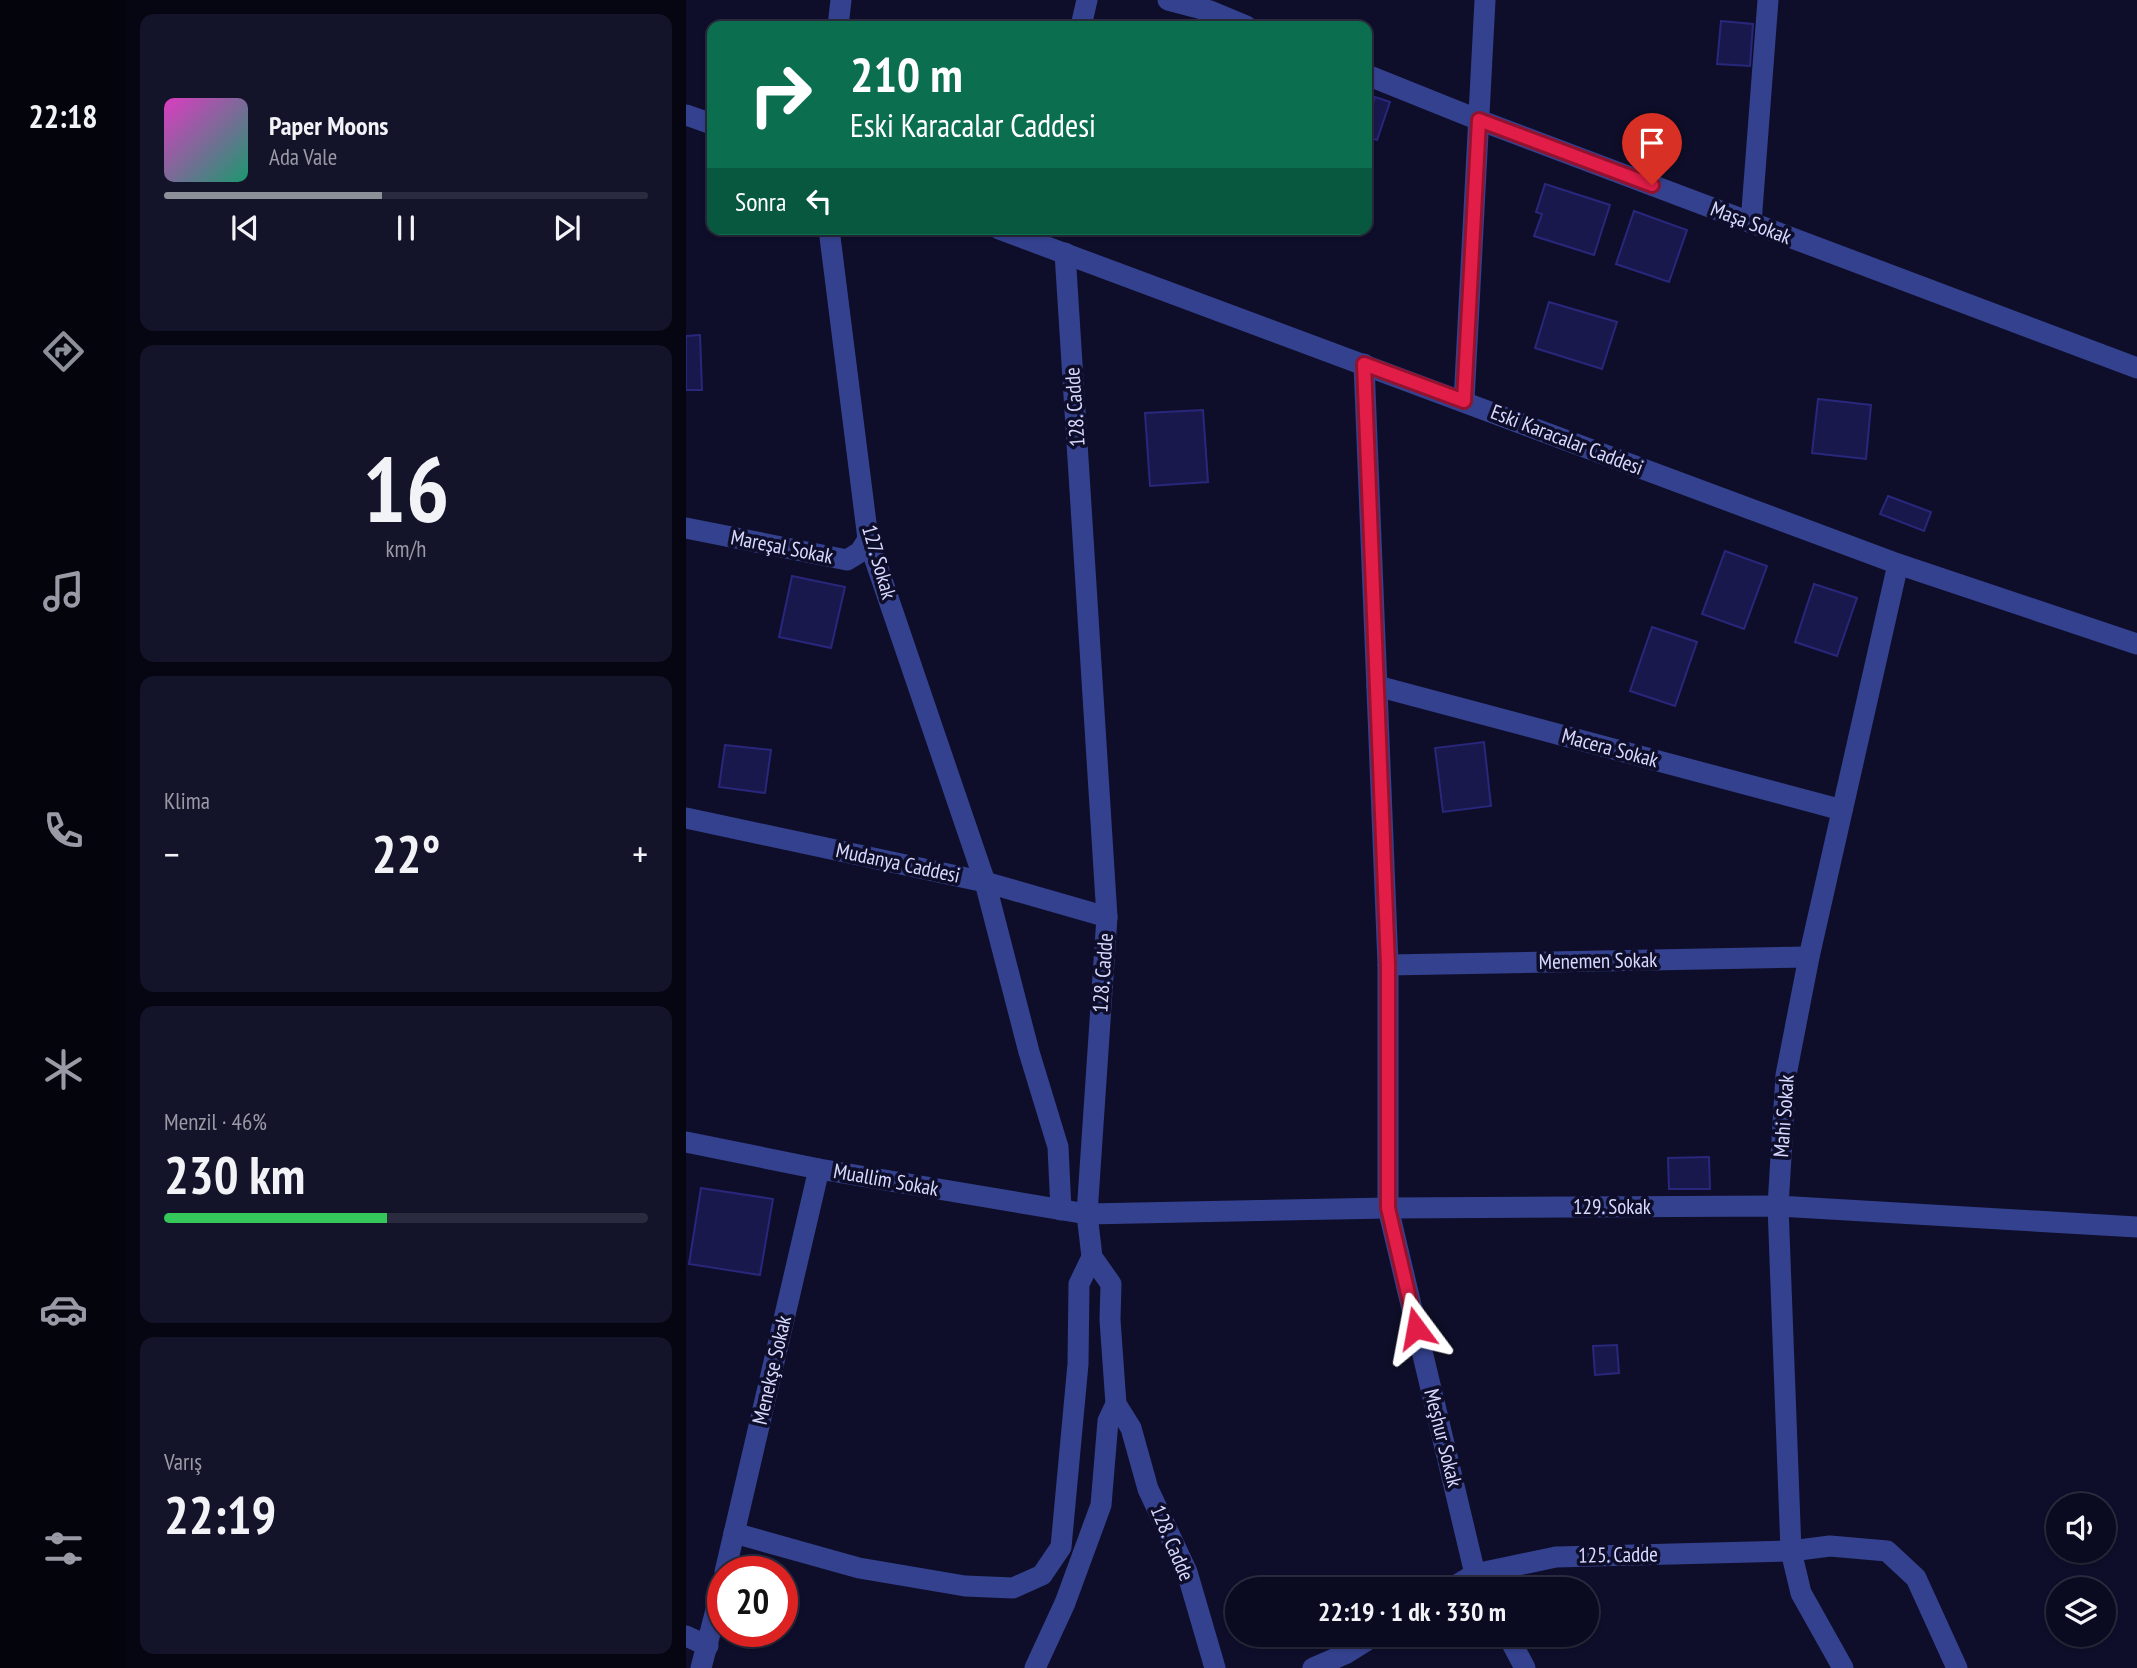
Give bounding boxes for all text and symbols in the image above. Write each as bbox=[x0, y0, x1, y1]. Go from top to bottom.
text: 210 m bbox=[850, 42, 963, 106]
icon: right bbox=[735, 49, 826, 140]
text: 22:18 bbox=[28, 95, 98, 137]
text: Eski Karacalar Caddesi bbox=[850, 104, 1096, 146]
text: Paper Moons bbox=[269, 109, 388, 142]
pin bbox=[1622, 113, 1682, 185]
icon: arrive bbox=[1633, 124, 1671, 162]
text: Ada Vale bbox=[269, 142, 337, 171]
icon: left bbox=[800, 182, 838, 220]
text: Sonra bbox=[735, 185, 786, 218]
street label: Maşa Sokak bbox=[1707, 195, 1795, 250]
icon: previous bbox=[226, 209, 264, 247]
icon: pause bbox=[387, 209, 425, 247]
icon: next bbox=[548, 209, 586, 247]
icon: directions bbox=[39, 327, 88, 376]
street label: 128. Cadde bbox=[1058, 366, 1091, 448]
street label: Eski Karacalar Caddesi bbox=[1487, 398, 1647, 481]
text: 16 bbox=[363, 429, 450, 547]
street label: 127. Sokak bbox=[856, 522, 903, 602]
street label: Mareşal Sokak bbox=[729, 523, 836, 570]
text: km/h bbox=[386, 534, 426, 563]
icon: music bbox=[39, 567, 88, 616]
street label: Macera Sokak bbox=[1559, 722, 1661, 773]
text: Klima bbox=[164, 786, 210, 815]
icon: phone bbox=[39, 806, 88, 855]
text: 22° bbox=[372, 820, 440, 887]
text: − bbox=[164, 829, 180, 878]
text: + bbox=[632, 829, 648, 878]
street label: Mudanya Caddesi bbox=[834, 836, 963, 889]
street label: 128. Cadde bbox=[1086, 932, 1119, 1014]
street label: Menemen Sokak bbox=[1538, 946, 1658, 975]
icon: climate bbox=[39, 1045, 88, 1094]
street label: Mahi Sokak bbox=[1767, 1074, 1800, 1158]
text: Menzil · 46% bbox=[164, 1107, 267, 1136]
text: 230 km bbox=[164, 1141, 305, 1208]
street label: Muallim Sokak bbox=[831, 1157, 941, 1202]
street label: 129. Sokak bbox=[1573, 1193, 1651, 1220]
icon: car bbox=[39, 1285, 88, 1334]
position arrow bbox=[1379, 1291, 1453, 1365]
street label: Menekşe Sokak bbox=[746, 1313, 797, 1427]
street label: Meşhur Sokak bbox=[1418, 1386, 1469, 1490]
text: Varış bbox=[164, 1447, 202, 1476]
text: 22:19 bbox=[164, 1481, 276, 1548]
map controls bbox=[2046, 1493, 2116, 1647]
button: sound bbox=[2046, 1493, 2116, 1563]
street label: 128. Cadde bbox=[1144, 1501, 1200, 1585]
icon: filters bbox=[39, 1524, 88, 1573]
street label: 125. Cadde bbox=[1578, 1540, 1658, 1569]
speed limit sign: 20 bbox=[707, 1556, 798, 1647]
button: layers bbox=[2046, 1577, 2116, 1647]
text: 22:19 · 1 dk · 330 m bbox=[1318, 1595, 1506, 1628]

